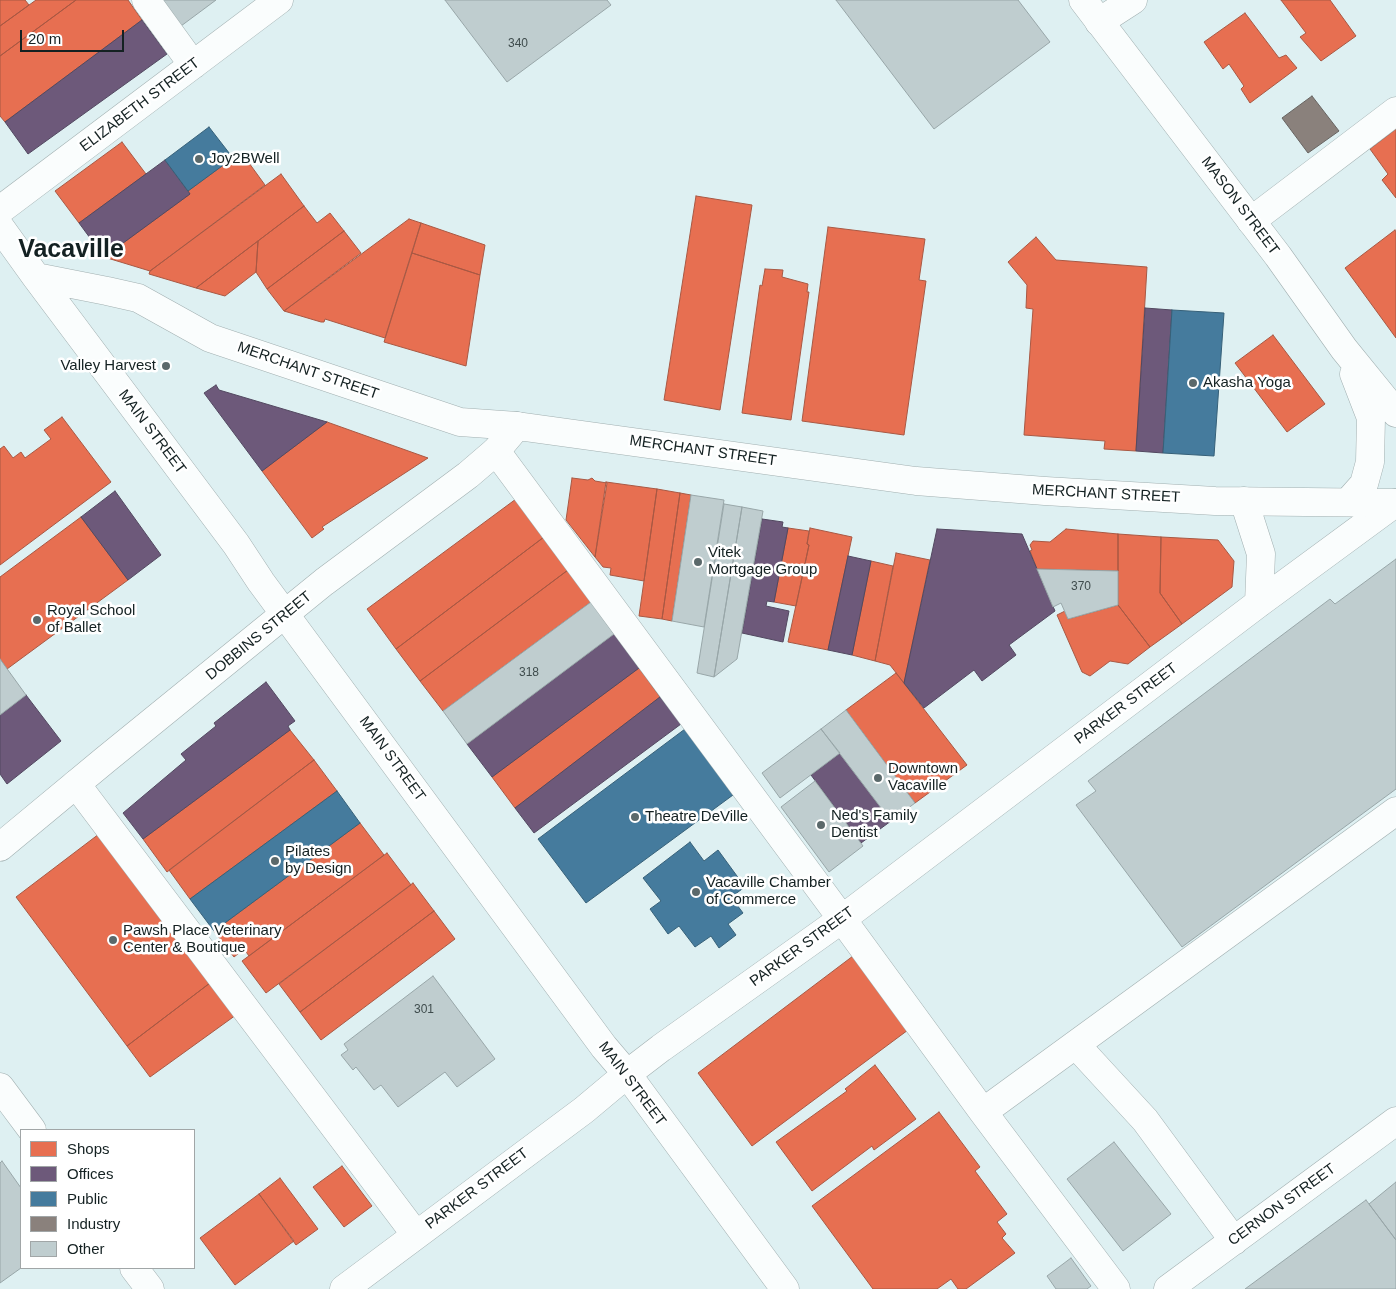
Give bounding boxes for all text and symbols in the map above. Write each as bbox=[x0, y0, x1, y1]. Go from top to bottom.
scale bar bbox=[22, 20, 126, 52]
text: 20 m bbox=[28, 30, 61, 47]
house number: 340 bbox=[508, 37, 528, 51]
street label: ELIZABETH STREET bbox=[77, 54, 203, 156]
place label: Joy2BWell bbox=[209, 150, 280, 168]
marker: Joy2BWell bbox=[193, 153, 205, 165]
street label: MASON STREET bbox=[1197, 153, 1283, 259]
district label: Vacaville bbox=[18, 235, 124, 265]
street label: MERCHANT STREET bbox=[235, 338, 381, 404]
place label: Valley Harvest bbox=[60, 357, 156, 375]
marker: Valley Harvest bbox=[160, 360, 172, 372]
place label: Akasha Yoga bbox=[1203, 374, 1291, 392]
marker: Akasha Yoga bbox=[1187, 377, 1199, 389]
street label: MAIN STREET bbox=[114, 386, 190, 478]
street label: MERCHANT STREET bbox=[628, 432, 778, 470]
street label: MERCHANT STREET bbox=[1031, 481, 1181, 507]
place label: Vitek Mortgage Group bbox=[708, 544, 817, 579]
marker: Vitek Mortgage Group bbox=[692, 556, 704, 568]
house number: 370 bbox=[1071, 580, 1091, 594]
street label: DOBBINS STREET bbox=[202, 588, 316, 684]
place label: Royal School of Ballet bbox=[47, 602, 135, 637]
marker: Royal School of Ballet bbox=[31, 614, 43, 626]
street label: PARKER STREET bbox=[1071, 660, 1181, 748]
house number: 318 bbox=[519, 666, 539, 680]
street label: MAIN STREET bbox=[355, 713, 429, 805]
place label: Downtown Vacaville bbox=[888, 760, 958, 795]
marker: Downtown Vacaville bbox=[872, 772, 884, 784]
place label: Ned's Family Dentist bbox=[831, 807, 917, 842]
place label: Theatre DeVille bbox=[645, 808, 748, 826]
marker: Theatre DeVille bbox=[629, 811, 641, 823]
marker: Ned's Family Dentist bbox=[815, 819, 827, 831]
place label: Pilates by Design bbox=[285, 843, 352, 878]
marker: Pilates by Design bbox=[269, 855, 281, 867]
place label: Vacaville Chamber of Commerce bbox=[706, 874, 831, 909]
marker: Vacaville Chamber of Commerce bbox=[690, 886, 702, 898]
street label: PARKER STREET bbox=[747, 903, 857, 991]
place label: Pawsh Place Veterinary Center & Boutique bbox=[123, 922, 281, 957]
marker: Pawsh Place Veterinary Center & Boutique bbox=[107, 934, 119, 946]
house number: 301 bbox=[414, 1003, 434, 1017]
street label: MAIN STREET bbox=[594, 1038, 670, 1130]
legend bbox=[20, 1129, 195, 1269]
text: Shops bbox=[67, 1140, 110, 1157]
street label: PARKER STREET bbox=[422, 1145, 532, 1233]
street label: CERNON STREET bbox=[1225, 1160, 1339, 1250]
text: Offices bbox=[67, 1165, 113, 1182]
text: Public bbox=[67, 1190, 108, 1207]
text: Industry bbox=[67, 1215, 120, 1232]
text: Other bbox=[67, 1240, 105, 1257]

